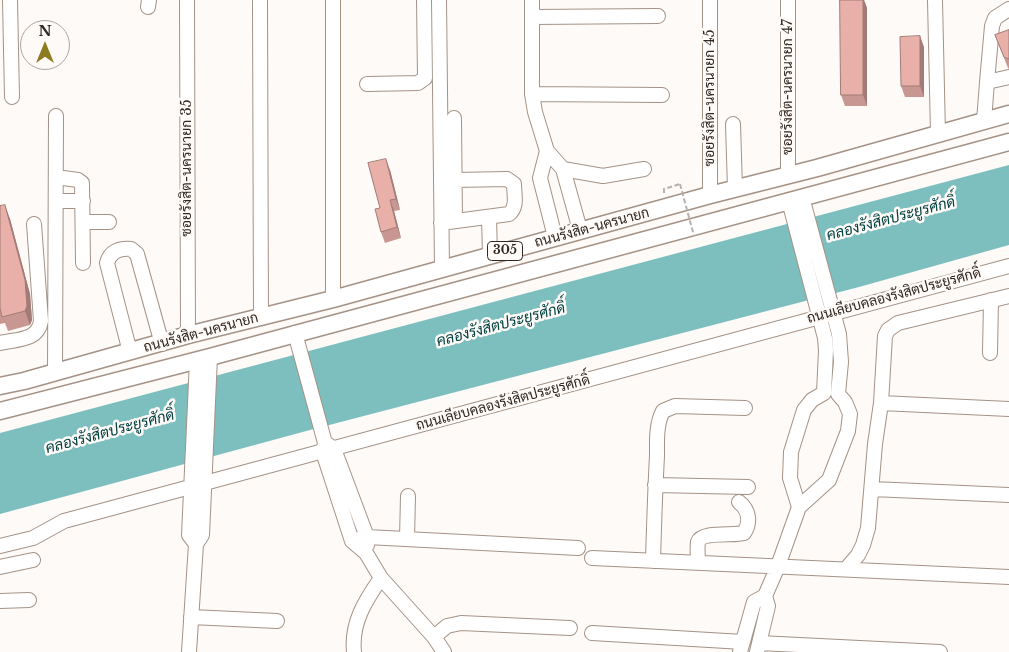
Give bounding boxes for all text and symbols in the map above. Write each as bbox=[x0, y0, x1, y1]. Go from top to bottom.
street label: ซอยรังสิต-นครนายก 47 bbox=[780, 19, 796, 155]
north arrow bbox=[20, 20, 70, 70]
text: N bbox=[38, 22, 52, 40]
street label: ซอยรังสิต-นครนายก 45 bbox=[702, 29, 718, 167]
street label: ซอยรังสิต-นครนายก 35 bbox=[179, 99, 195, 237]
water label: คลองรังสิตประยูรศักดิ์ bbox=[825, 193, 957, 245]
street label: ถนนรังสิต-นครนายก bbox=[533, 205, 651, 251]
road number: 305 bbox=[488, 242, 522, 260]
street label: ถนนเลียบคลองรังสิตประยูรศักดิ์ bbox=[805, 265, 983, 327]
water label: คลองรังสิตประยูรศักดิ์ bbox=[435, 299, 567, 351]
street label: ถนนรังสิต-นครนายก bbox=[142, 310, 260, 356]
street label: ถนนเลียบคลองรังสิตประยูรศักดิ์ bbox=[414, 372, 592, 434]
water label: คลองรังสิตประยูรศักดิ์ bbox=[44, 406, 176, 458]

